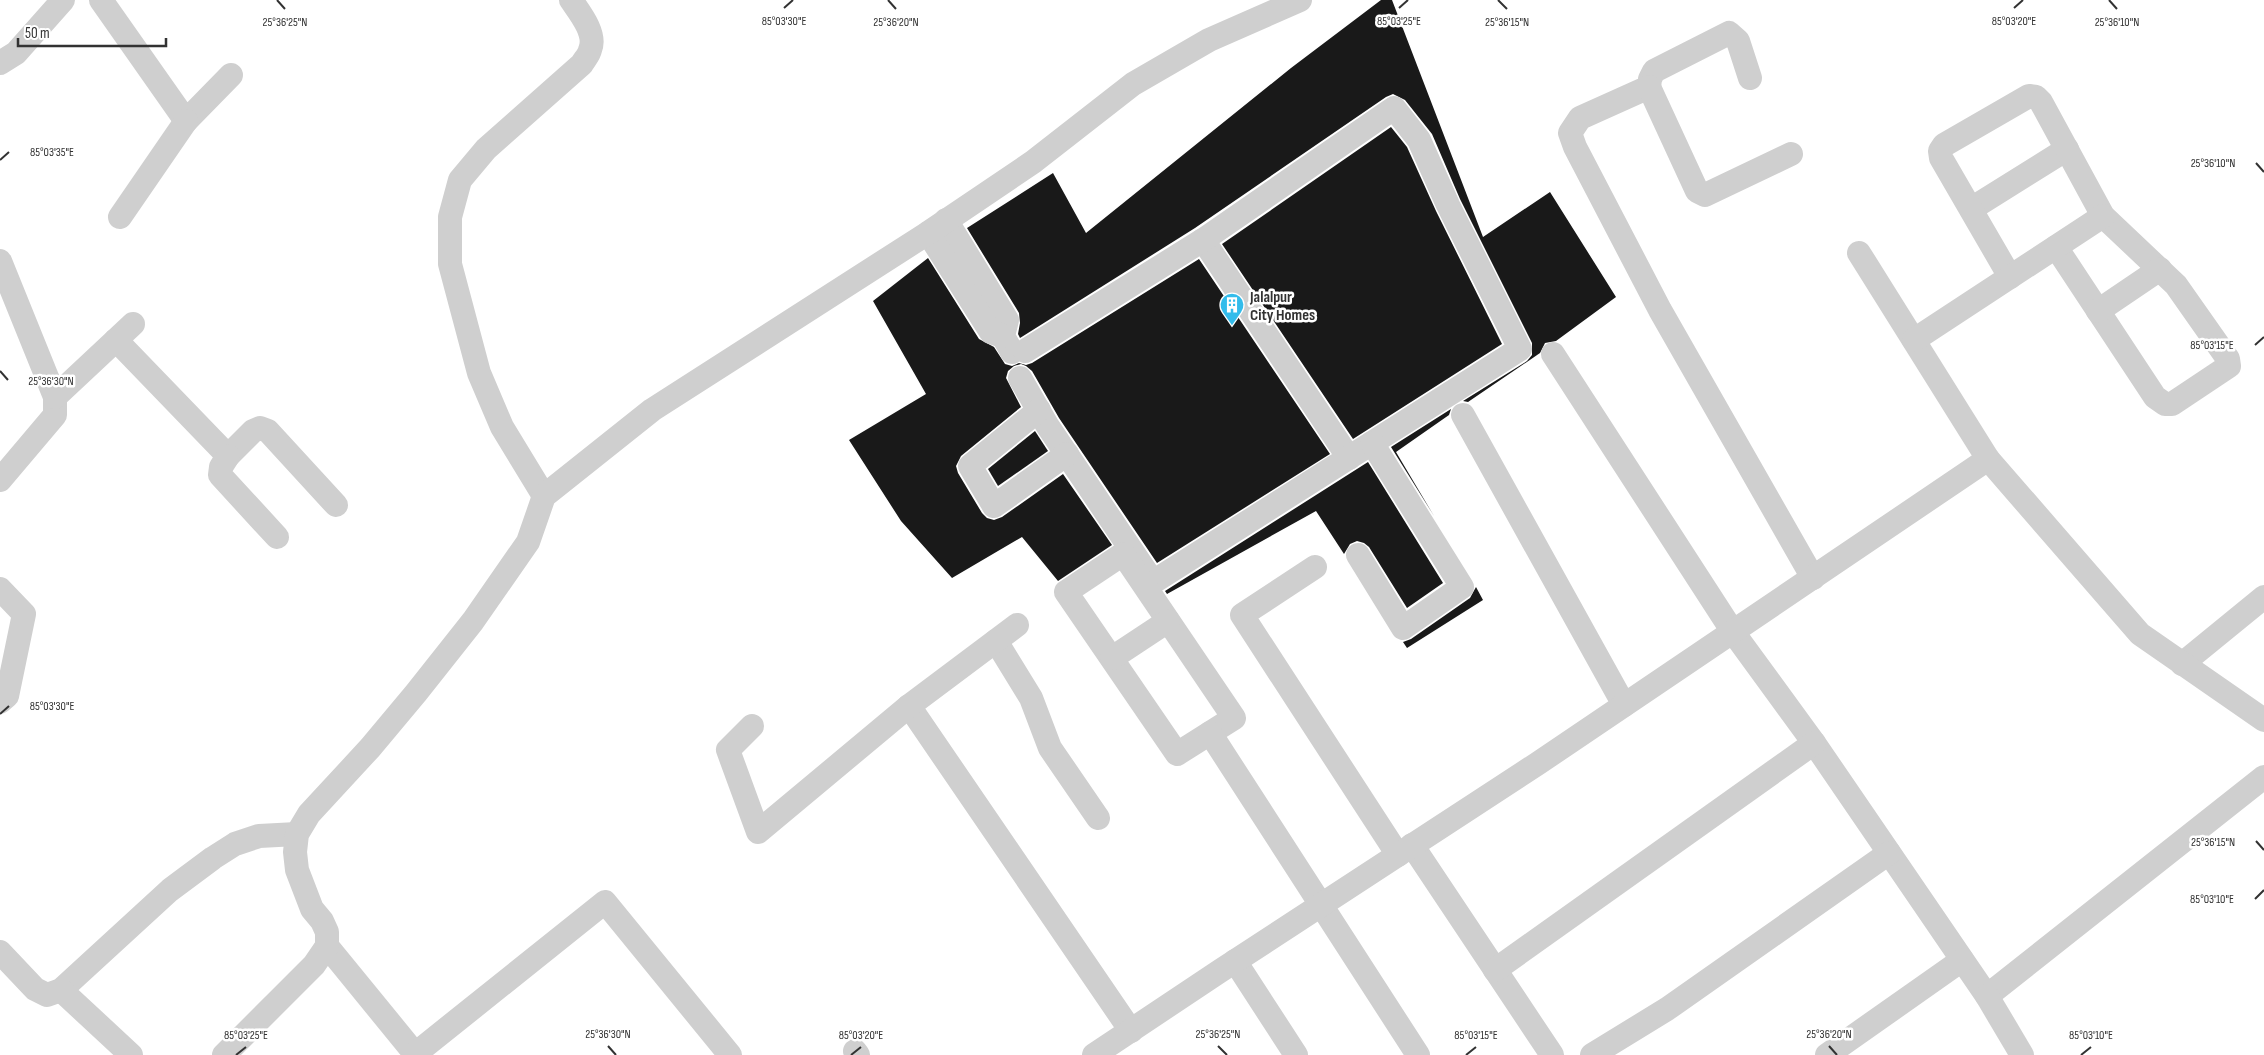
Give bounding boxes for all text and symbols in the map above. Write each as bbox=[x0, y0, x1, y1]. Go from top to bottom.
text: 85°03'30"E bbox=[762, 14, 806, 29]
text: 85°03'25"E bbox=[1377, 14, 1421, 29]
text: 85°03'20"E bbox=[1992, 14, 2036, 29]
scale bar bbox=[18, 15, 165, 47]
text: 25°36'25"N bbox=[263, 15, 307, 30]
text: 25°36'20"N bbox=[873, 15, 919, 30]
text: 25°36'15"N bbox=[1485, 15, 1529, 30]
text: 25°36'10"N bbox=[2095, 15, 2139, 30]
text: 50 m bbox=[25, 24, 50, 43]
text: 85°03'35"E bbox=[30, 145, 74, 160]
text: 25°36'10"N bbox=[2191, 156, 2235, 171]
place label: Jalalpur City Homes bbox=[1249, 288, 1315, 325]
building icon: Jalalpur City Homes bbox=[1219, 292, 1245, 326]
text: 85°03'15"E bbox=[2190, 338, 2234, 353]
text: 25°36'30"N bbox=[28, 374, 74, 389]
text: 85°03'30"E bbox=[30, 699, 74, 714]
text: 25°36'15"N bbox=[2191, 835, 2235, 850]
text: 85°03'10"E bbox=[2190, 892, 2234, 907]
text: 25°36'30"N bbox=[585, 1027, 631, 1042]
text: 25°36'25"N bbox=[1196, 1027, 1240, 1042]
text: 25°36'20"N bbox=[1806, 1027, 1852, 1042]
text: 85°03'25"E bbox=[224, 1028, 268, 1043]
text: 85°03'20"E bbox=[839, 1028, 883, 1043]
text: 85°03'15"E bbox=[1454, 1028, 1498, 1043]
text: 85°03'10"E bbox=[2069, 1028, 2113, 1043]

